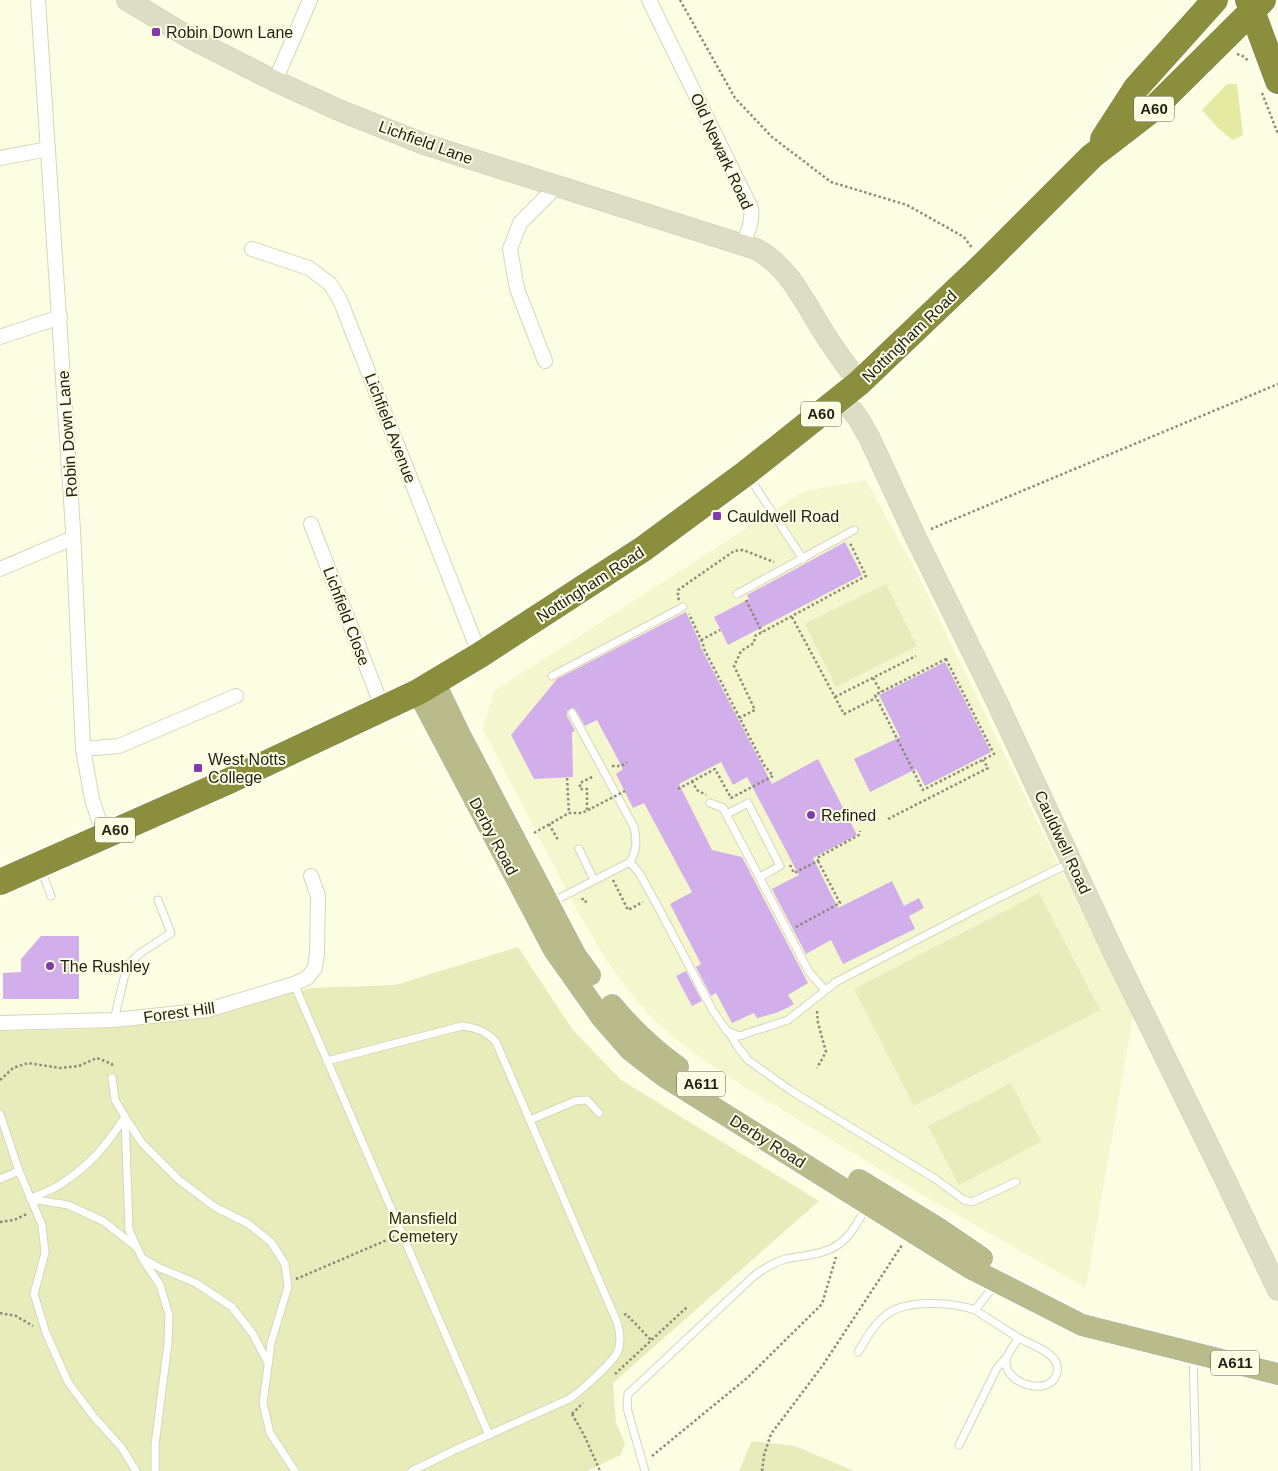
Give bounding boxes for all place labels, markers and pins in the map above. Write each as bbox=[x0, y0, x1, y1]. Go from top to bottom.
place label: Robin Down Lane bbox=[166, 24, 293, 41]
marker: Robin Down Lane bbox=[150, 26, 162, 38]
place label: Cauldwell Road bbox=[727, 508, 839, 525]
marker: Cauldwell Road bbox=[711, 510, 723, 522]
place label: West Notts College bbox=[208, 751, 286, 786]
marker: West Notts College bbox=[192, 762, 204, 774]
place label: Refined bbox=[821, 807, 876, 824]
marker: Refined bbox=[805, 809, 817, 821]
place label: The Rushley bbox=[60, 958, 150, 975]
marker: The Rushley bbox=[44, 960, 56, 972]

